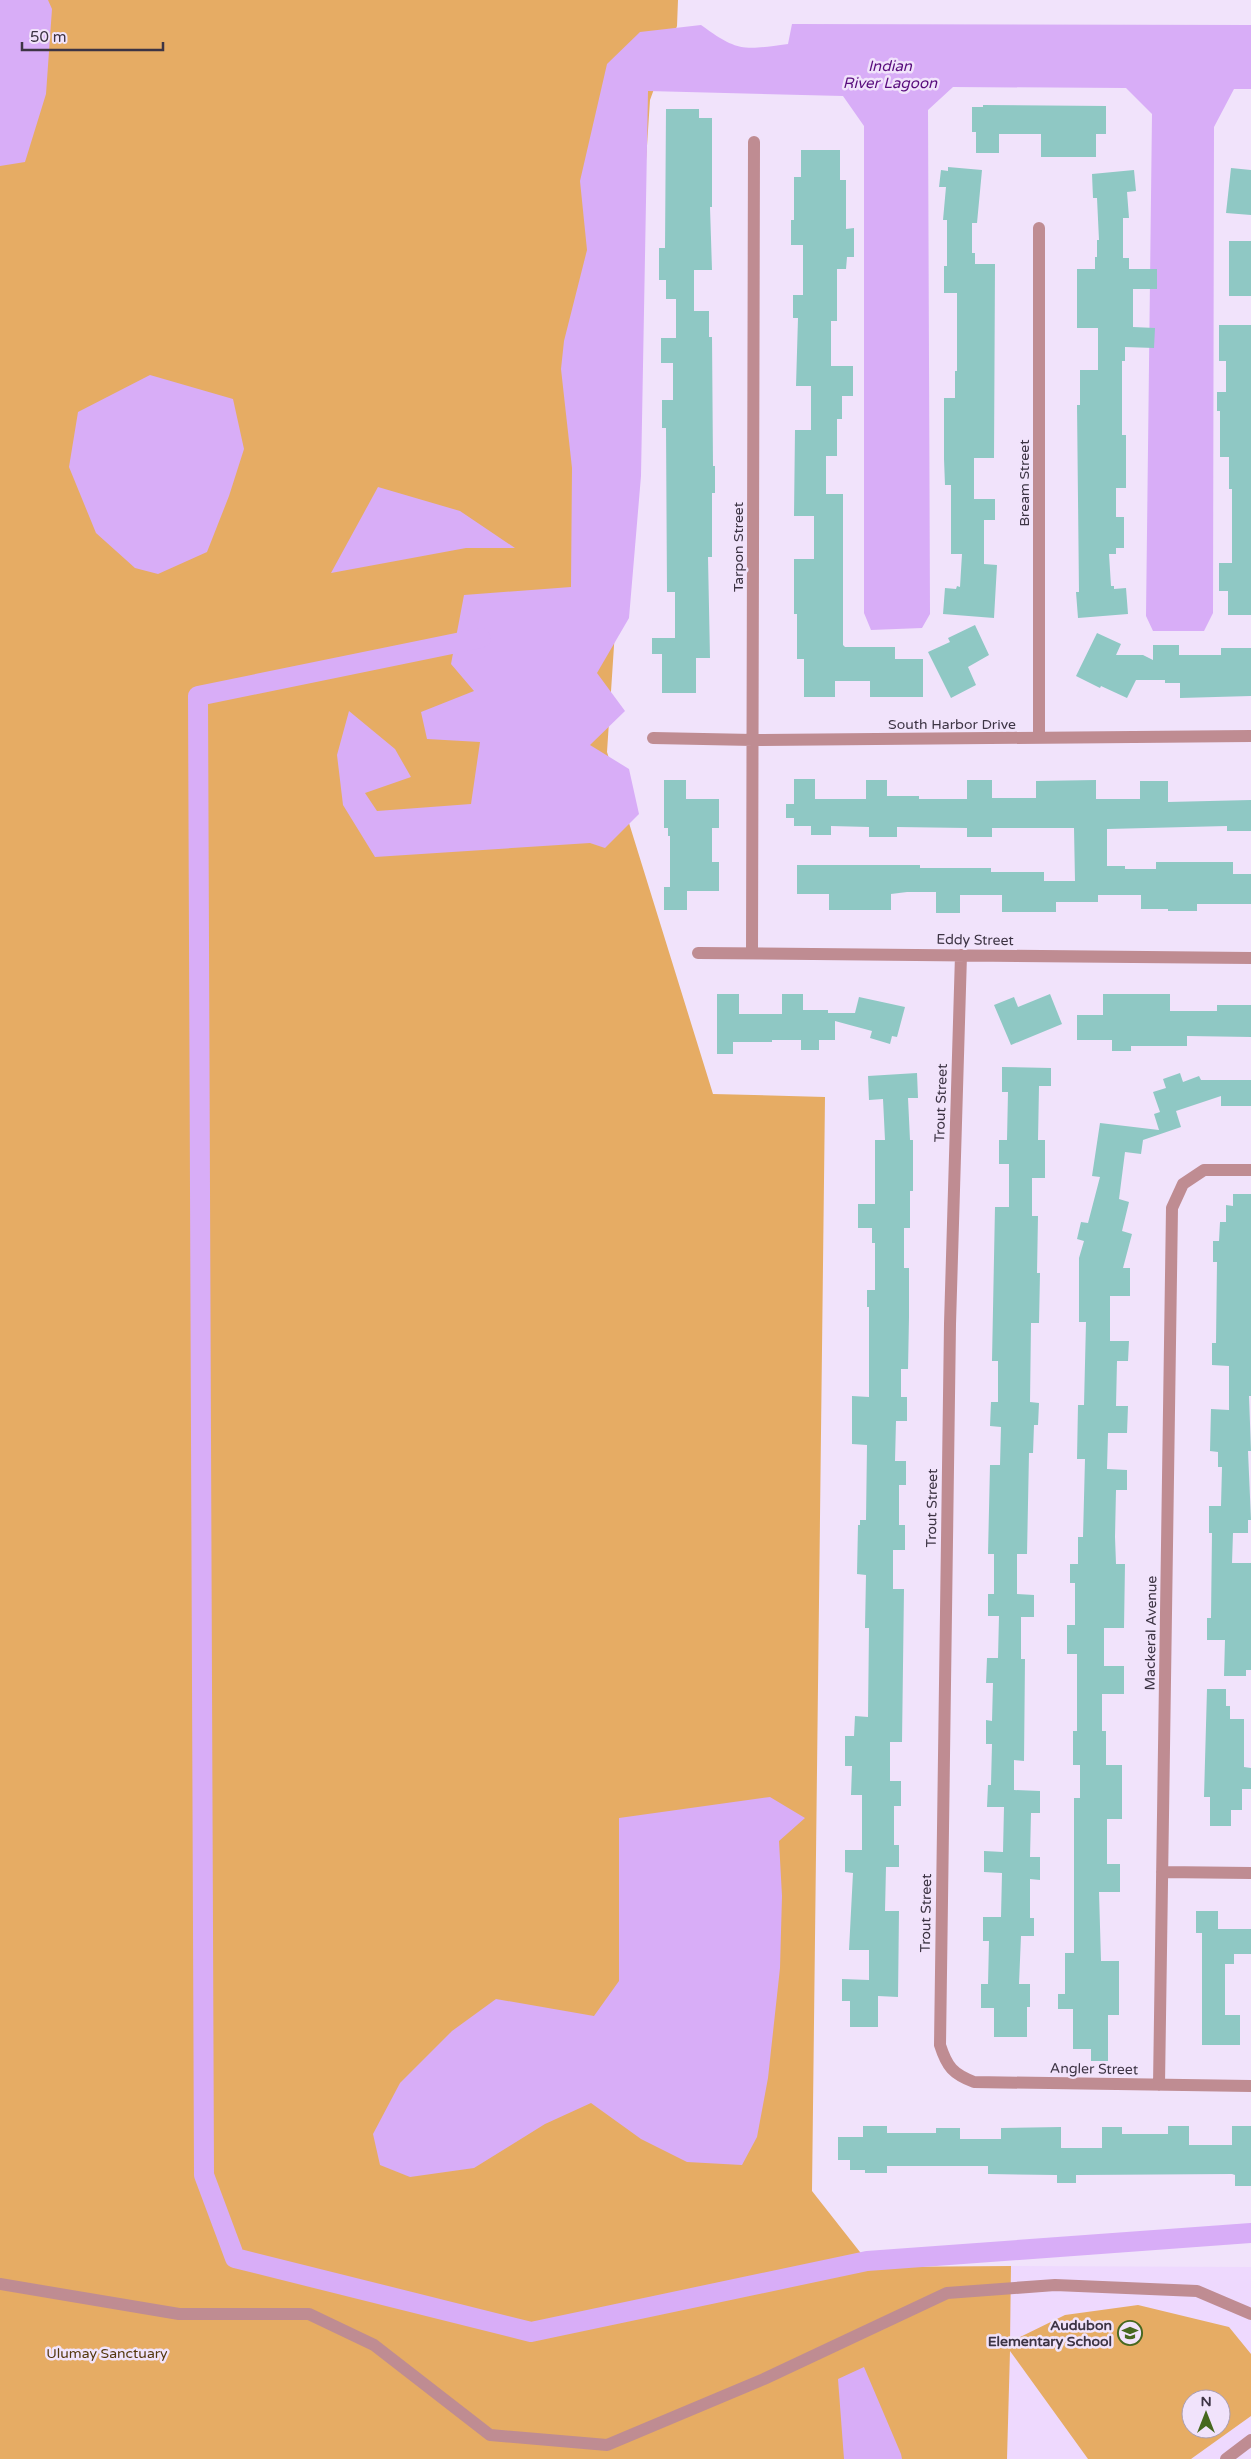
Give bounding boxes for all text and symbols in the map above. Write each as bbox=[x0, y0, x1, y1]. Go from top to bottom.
scale bar bbox=[22, 20, 164, 52]
text: 50 m bbox=[30, 28, 67, 46]
water label: Indian River Lagoon bbox=[843, 57, 938, 92]
street label: Bream Street bbox=[1016, 439, 1033, 527]
street label: Tarpon Street bbox=[730, 501, 747, 592]
street label: South Harbor Drive bbox=[888, 716, 1016, 733]
street label: Eddy Street bbox=[936, 931, 1015, 949]
street label: Trout Street bbox=[931, 1063, 951, 1143]
street label: Trout Street bbox=[923, 1468, 941, 1548]
street label: Mackeral Avenue bbox=[1141, 1575, 1161, 1691]
street label: Trout Street bbox=[917, 1873, 935, 1953]
street label: Angler Street bbox=[1050, 2060, 1139, 2078]
place label: Audubon Elementary School bbox=[988, 2317, 1112, 2350]
school or university icon: Audubon Elementary School bbox=[1117, 2320, 1143, 2346]
park label: Ulumay Sanctuary bbox=[46, 2345, 168, 2362]
north arrow bbox=[1181, 2389, 1231, 2439]
text: N bbox=[1200, 2393, 1212, 2410]

